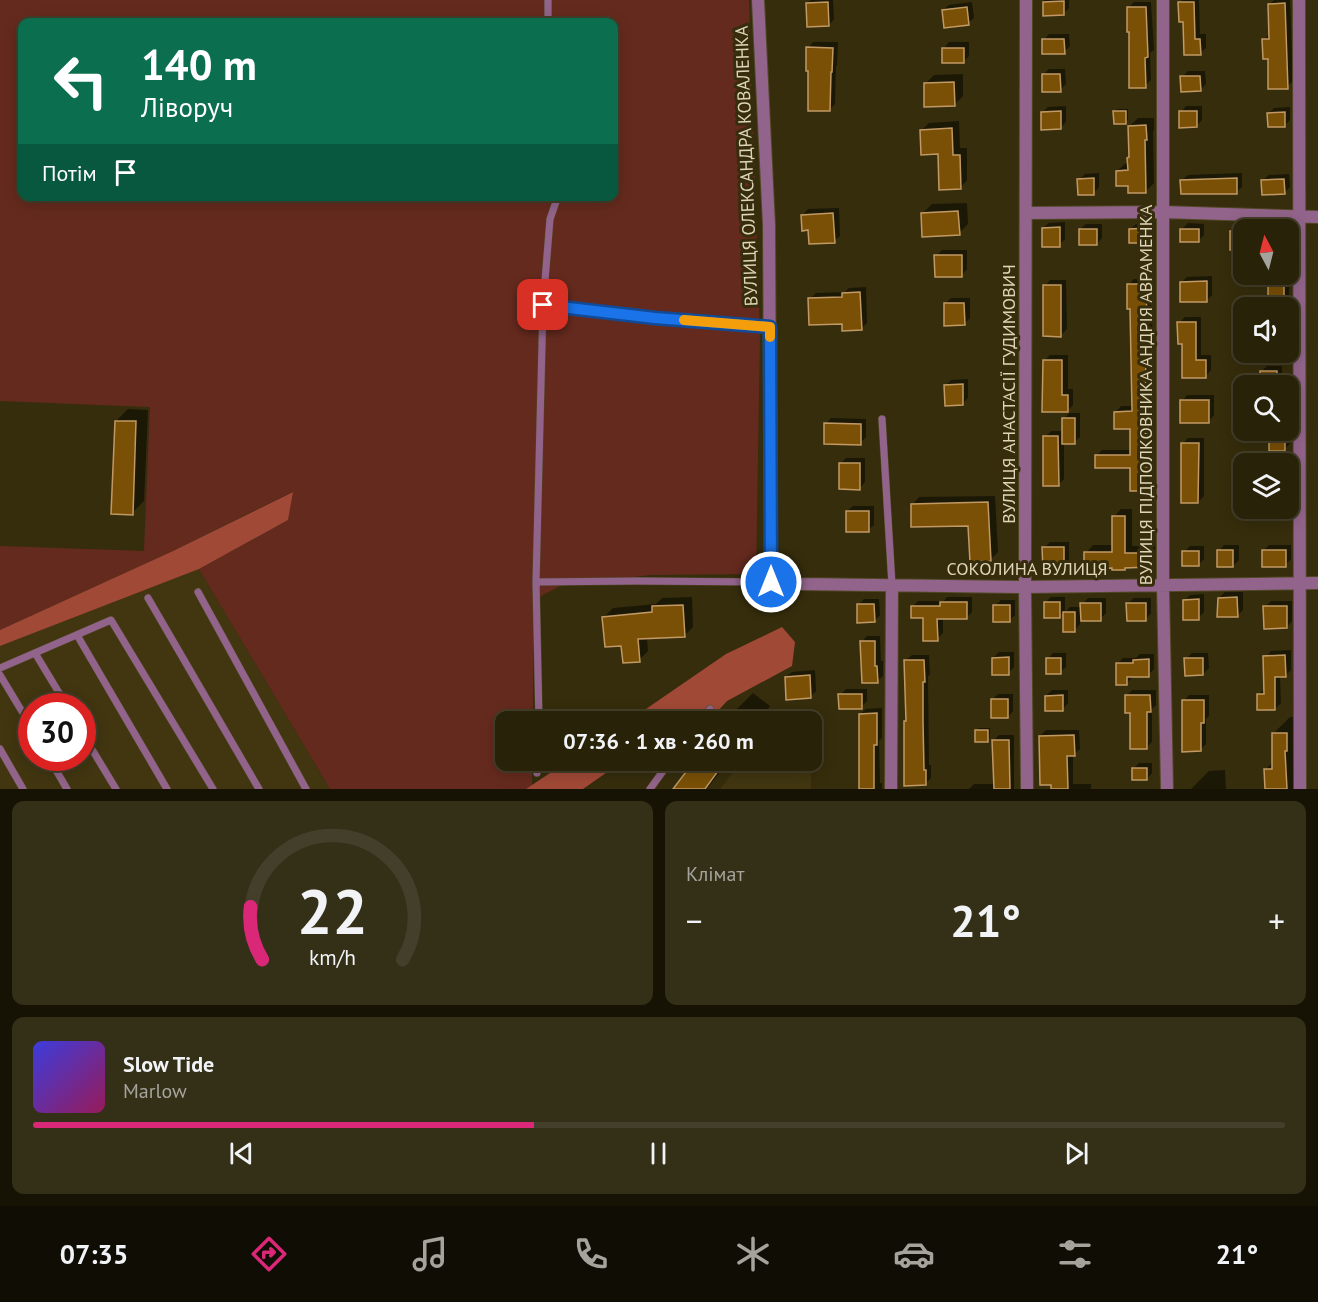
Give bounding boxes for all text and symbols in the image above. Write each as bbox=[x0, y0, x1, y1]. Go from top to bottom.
street label: ВУЛИЦЯ ОЛЕКСАНДРА КОВАЛЕНКА bbox=[730, 25, 762, 307]
text: 140 m bbox=[141, 37, 257, 92]
icon: left bbox=[42, 42, 120, 120]
text: Ліворуч bbox=[141, 90, 233, 124]
icon: arrive bbox=[109, 156, 142, 189]
text: Потім bbox=[42, 159, 97, 187]
street label: ВУЛИЦЯ ПІДПОЛКОВНИКА АНДРІЯ АВРАМЕНКА bbox=[1134, 204, 1157, 585]
north arrow bbox=[1233, 219, 1299, 285]
map controls bbox=[1233, 219, 1299, 519]
street label: ВУЛИЦЯ АНАСТАСІЇ ГУДИМОВИЧ bbox=[997, 264, 1020, 524]
pin bbox=[517, 279, 568, 330]
icon: arrive bbox=[526, 288, 559, 321]
button: sound bbox=[1233, 297, 1299, 363]
button: search bbox=[1233, 375, 1299, 441]
button: layers bbox=[1233, 453, 1299, 519]
position arrow bbox=[739, 550, 803, 614]
street label: СОКОЛИНА ВУЛИЦЯ bbox=[946, 557, 1108, 580]
speed limit sign: 30 bbox=[18, 693, 96, 771]
text: 07:36 · 1 хв · 260 m bbox=[563, 727, 754, 755]
text: Клімат bbox=[686, 861, 744, 887]
text: 22 bbox=[297, 870, 368, 951]
text: 21° bbox=[950, 891, 1021, 949]
text: − bbox=[686, 899, 703, 942]
text: + bbox=[1268, 899, 1285, 942]
text: km/h bbox=[309, 943, 356, 971]
text: Slow Tide bbox=[123, 1050, 214, 1078]
text: Marlow bbox=[123, 1078, 187, 1104]
icon: previous bbox=[225, 1137, 258, 1170]
icon: pause bbox=[642, 1137, 675, 1170]
icon: next bbox=[1060, 1137, 1093, 1170]
icon: directions bbox=[248, 1233, 290, 1275]
icon: music bbox=[409, 1233, 451, 1275]
icon: phone bbox=[570, 1233, 612, 1275]
icon: climate bbox=[732, 1233, 774, 1275]
icon: car bbox=[893, 1233, 935, 1275]
icon: filters bbox=[1054, 1233, 1096, 1275]
text: 07:35 bbox=[60, 1237, 128, 1271]
text: 21° bbox=[1216, 1237, 1258, 1271]

